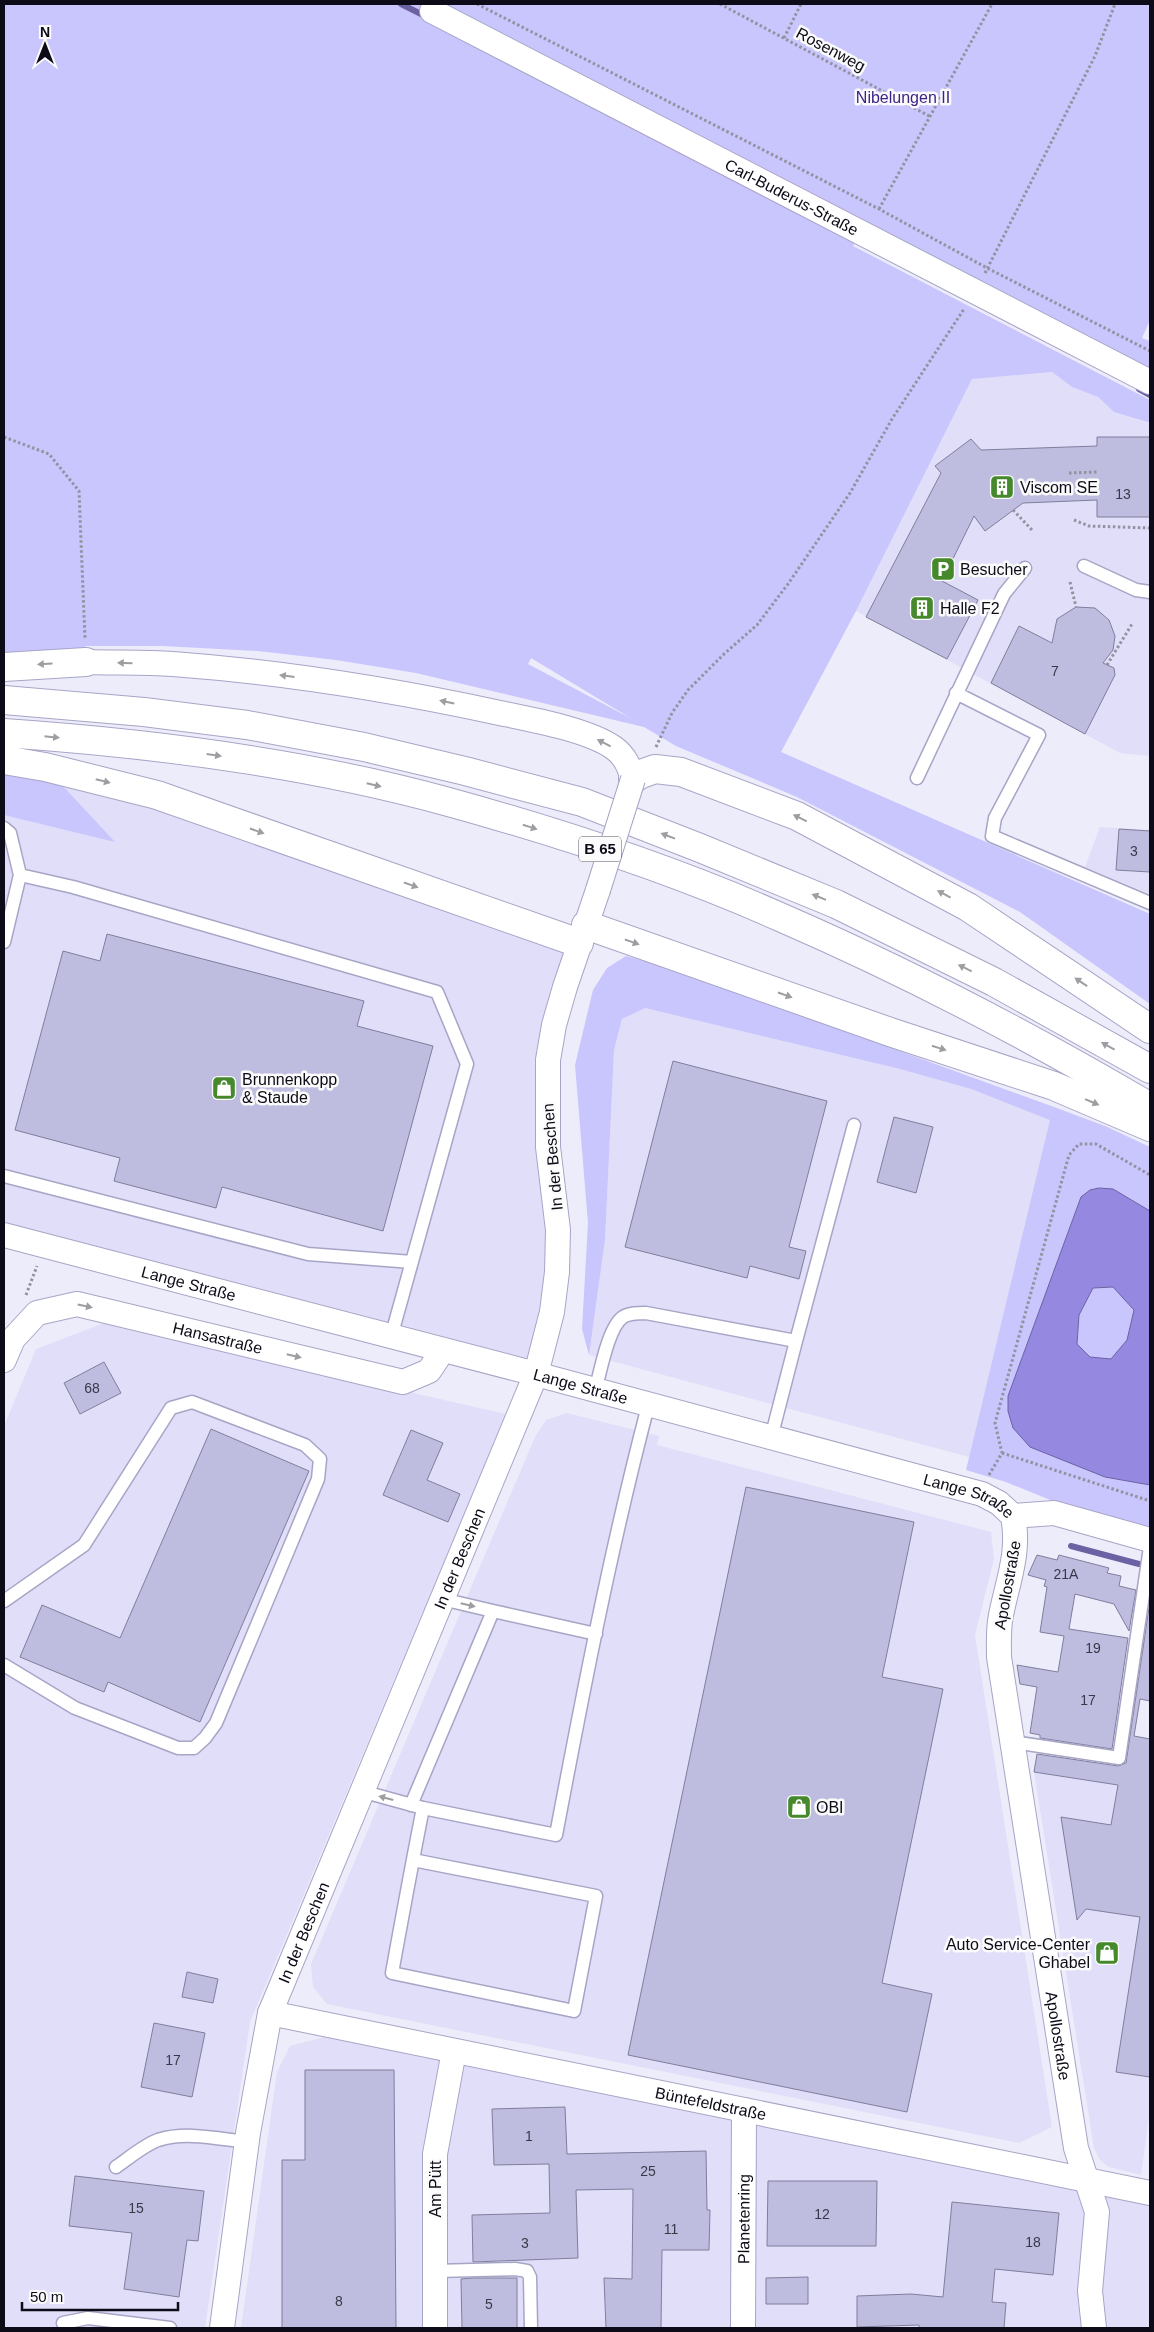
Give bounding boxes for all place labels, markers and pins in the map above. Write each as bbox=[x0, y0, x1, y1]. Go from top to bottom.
building icon: Viscom SE bbox=[989, 474, 1015, 500]
place label: Viscom SE bbox=[1020, 479, 1098, 496]
parking icon: Besucher bbox=[930, 556, 956, 582]
place label: Besucher bbox=[960, 561, 1028, 578]
building icon: Halle F2 bbox=[909, 595, 935, 621]
place label: Halle F2 bbox=[940, 600, 1000, 617]
place label: Brunnenkopp & Staude bbox=[242, 1071, 337, 1106]
shop icon: Brunnenkopp & Staude bbox=[211, 1075, 237, 1101]
shop icon: OBI bbox=[786, 1794, 812, 1820]
place label: OBI bbox=[816, 1799, 844, 1816]
place label: Auto Service-Center Ghabel bbox=[946, 1936, 1091, 1971]
shop icon: Auto Service-Center Ghabel bbox=[1094, 1940, 1120, 1966]

